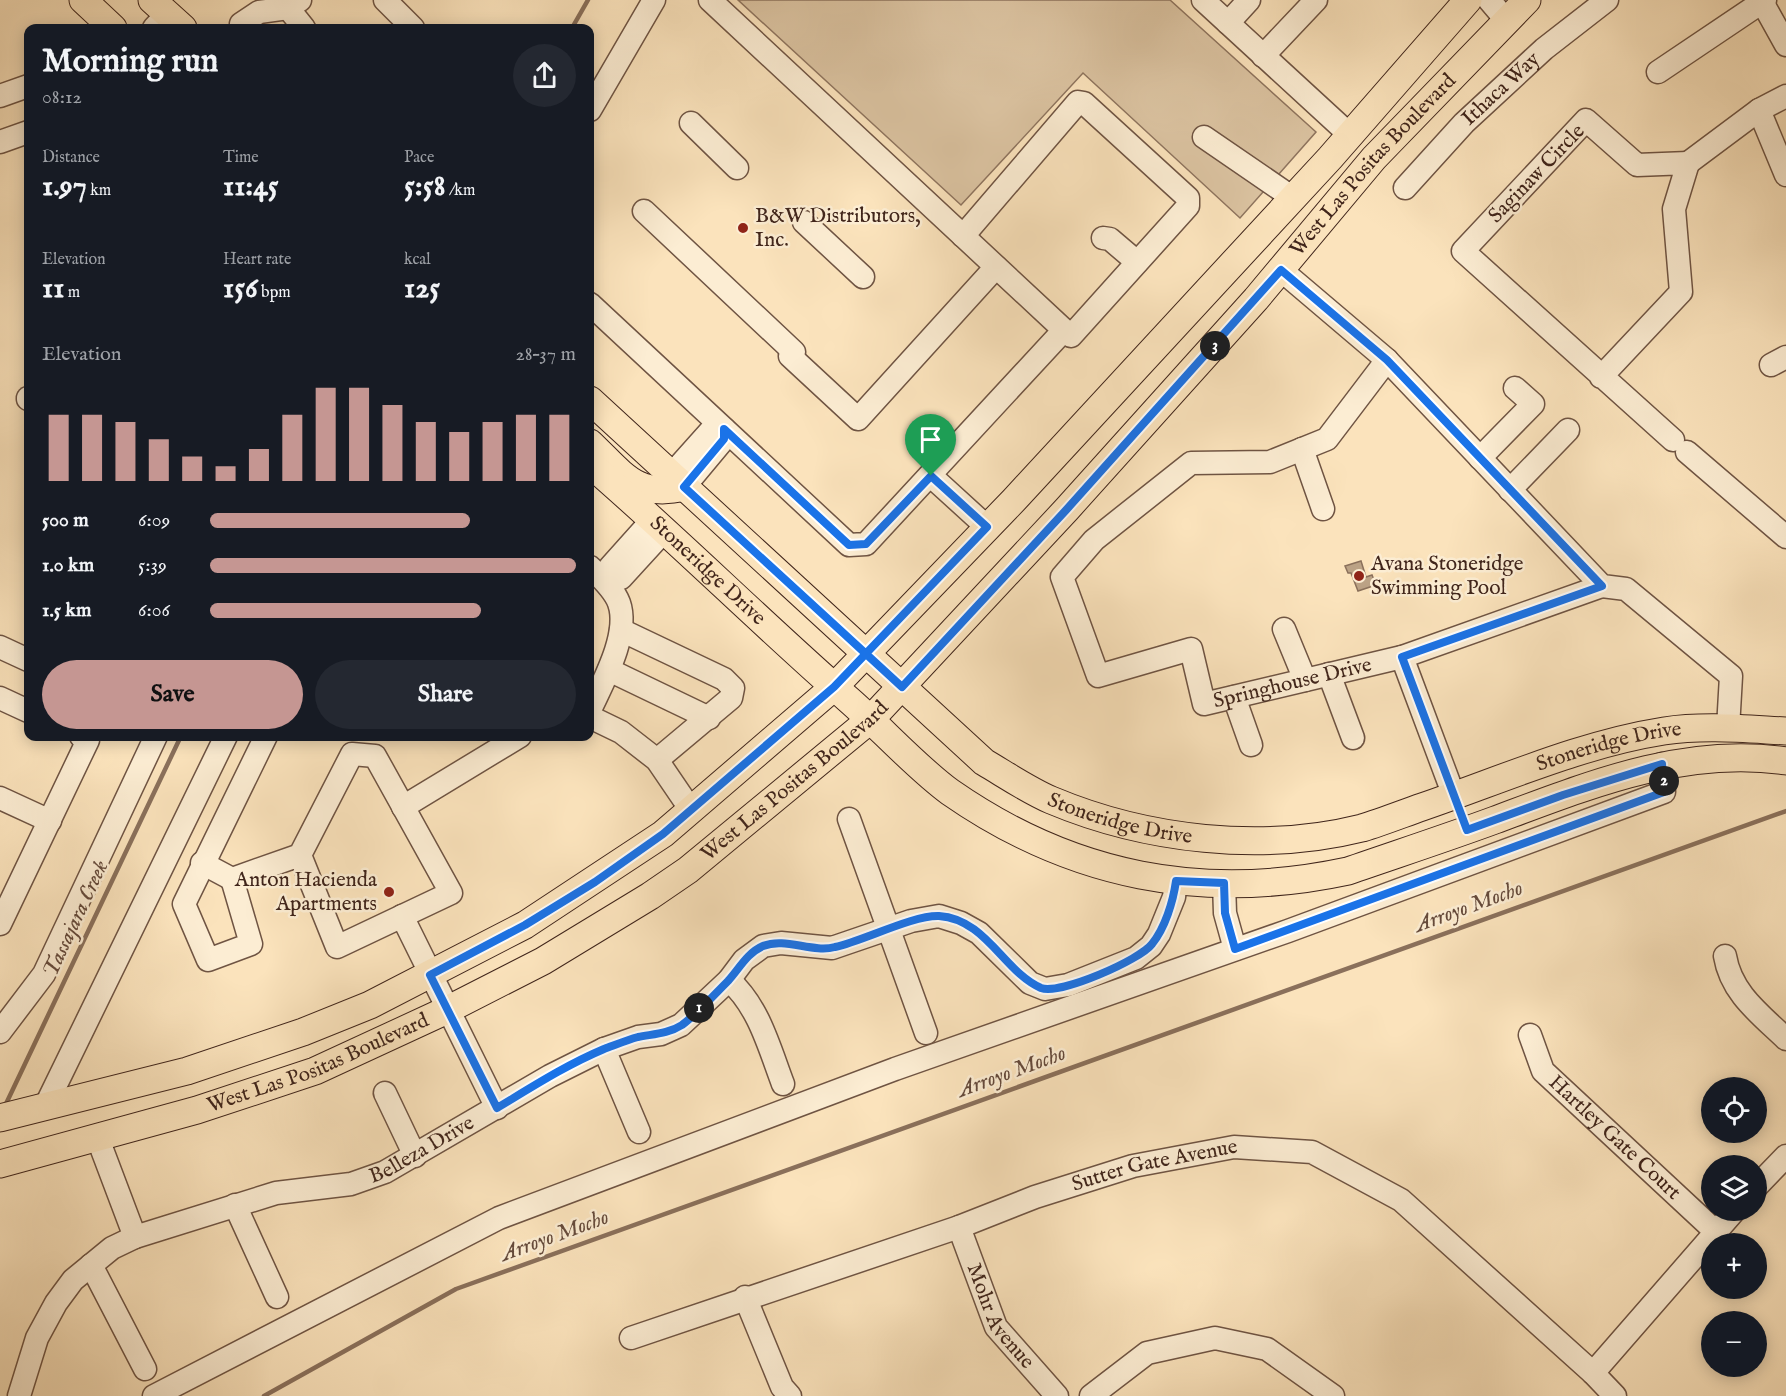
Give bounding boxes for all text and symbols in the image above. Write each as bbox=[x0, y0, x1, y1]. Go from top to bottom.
text: Morning run bbox=[42, 41, 218, 83]
button: share bbox=[513, 44, 576, 107]
street label: Ithaca Way bbox=[1456, 46, 1546, 132]
street label: West Las Positas Boulevard bbox=[1284, 67, 1463, 262]
text: 08:12 bbox=[42, 85, 82, 110]
street label: Saginaw Circle bbox=[1483, 118, 1591, 229]
text: Distance bbox=[42, 148, 100, 168]
text: Time bbox=[223, 148, 259, 168]
text: Pace bbox=[404, 148, 434, 168]
text: 1.97 bbox=[42, 168, 87, 206]
text: 11:45 bbox=[223, 168, 279, 206]
text: 5:58 bbox=[404, 168, 445, 206]
text: km bbox=[87, 181, 111, 201]
text: /km bbox=[445, 181, 475, 201]
place label: B&W Distributors, Inc. bbox=[755, 203, 921, 254]
marker: B&W Distributors, Inc. bbox=[736, 221, 750, 235]
text: Elevation bbox=[42, 250, 105, 270]
text: Heart rate bbox=[223, 250, 291, 270]
text: kcal bbox=[404, 250, 431, 270]
text: 11 bbox=[42, 270, 64, 308]
text: 156 bbox=[223, 270, 258, 308]
text: 125 bbox=[404, 270, 440, 308]
text: m bbox=[64, 283, 80, 303]
text: bpm bbox=[258, 283, 291, 303]
pin: 3 bbox=[1200, 331, 1230, 361]
text: 3 bbox=[1212, 336, 1218, 356]
text: Elevation bbox=[42, 342, 121, 367]
text: 28–37 m bbox=[515, 342, 576, 367]
pin bbox=[905, 414, 956, 476]
icon: arrive bbox=[914, 423, 947, 456]
text: 500 m bbox=[42, 508, 89, 533]
text: 6:09 bbox=[138, 508, 170, 533]
street label: Stoneridge Drive bbox=[644, 510, 772, 632]
place label: Avana Stoneridge Swimming Pool bbox=[1370, 551, 1524, 602]
text: 1.0 km bbox=[42, 553, 94, 578]
text: 5:39 bbox=[138, 553, 167, 578]
marker: Avana Stoneridge Swimming Pool bbox=[1352, 569, 1366, 583]
text: 1.5 km bbox=[42, 598, 92, 623]
text: 6:06 bbox=[138, 598, 170, 623]
street label: Springhouse Drive bbox=[1211, 651, 1375, 715]
button: Save bbox=[42, 660, 303, 729]
button: Share bbox=[315, 660, 576, 729]
street label: West Las Positas Boulevard bbox=[695, 694, 895, 867]
street label: Stoneridge Drive bbox=[1533, 715, 1683, 778]
pin: 2 bbox=[1649, 766, 1679, 796]
text: 2 bbox=[1660, 771, 1668, 791]
street label: Stoneridge Drive bbox=[1043, 787, 1194, 850]
water label: Tassajara Creek bbox=[37, 856, 115, 982]
place label: Anton Hacienda Apartments bbox=[234, 867, 378, 918]
water label: Arroyo Mocho bbox=[1409, 875, 1527, 940]
marker: Anton Hacienda Apartments bbox=[382, 885, 396, 899]
pin: 1 bbox=[684, 993, 714, 1023]
text: 1 bbox=[696, 998, 702, 1018]
street label: West Las Positas Boulevard bbox=[204, 1006, 434, 1119]
water label: Arroyo Mocho bbox=[952, 1040, 1070, 1105]
street label: Hartley Gate Court bbox=[1543, 1069, 1687, 1206]
map controls bbox=[1701, 1077, 1767, 1377]
button: locate bbox=[1701, 1077, 1767, 1143]
street label: Belleza Drive bbox=[366, 1109, 479, 1190]
street label: Sutter Gate Avenue bbox=[1068, 1133, 1240, 1198]
button: layers bbox=[1701, 1155, 1767, 1221]
water label: Arroyo Mocho bbox=[495, 1204, 613, 1269]
button: + bbox=[1701, 1233, 1767, 1299]
street label: Mohr Avenue bbox=[960, 1260, 1041, 1375]
button: − bbox=[1701, 1311, 1767, 1377]

